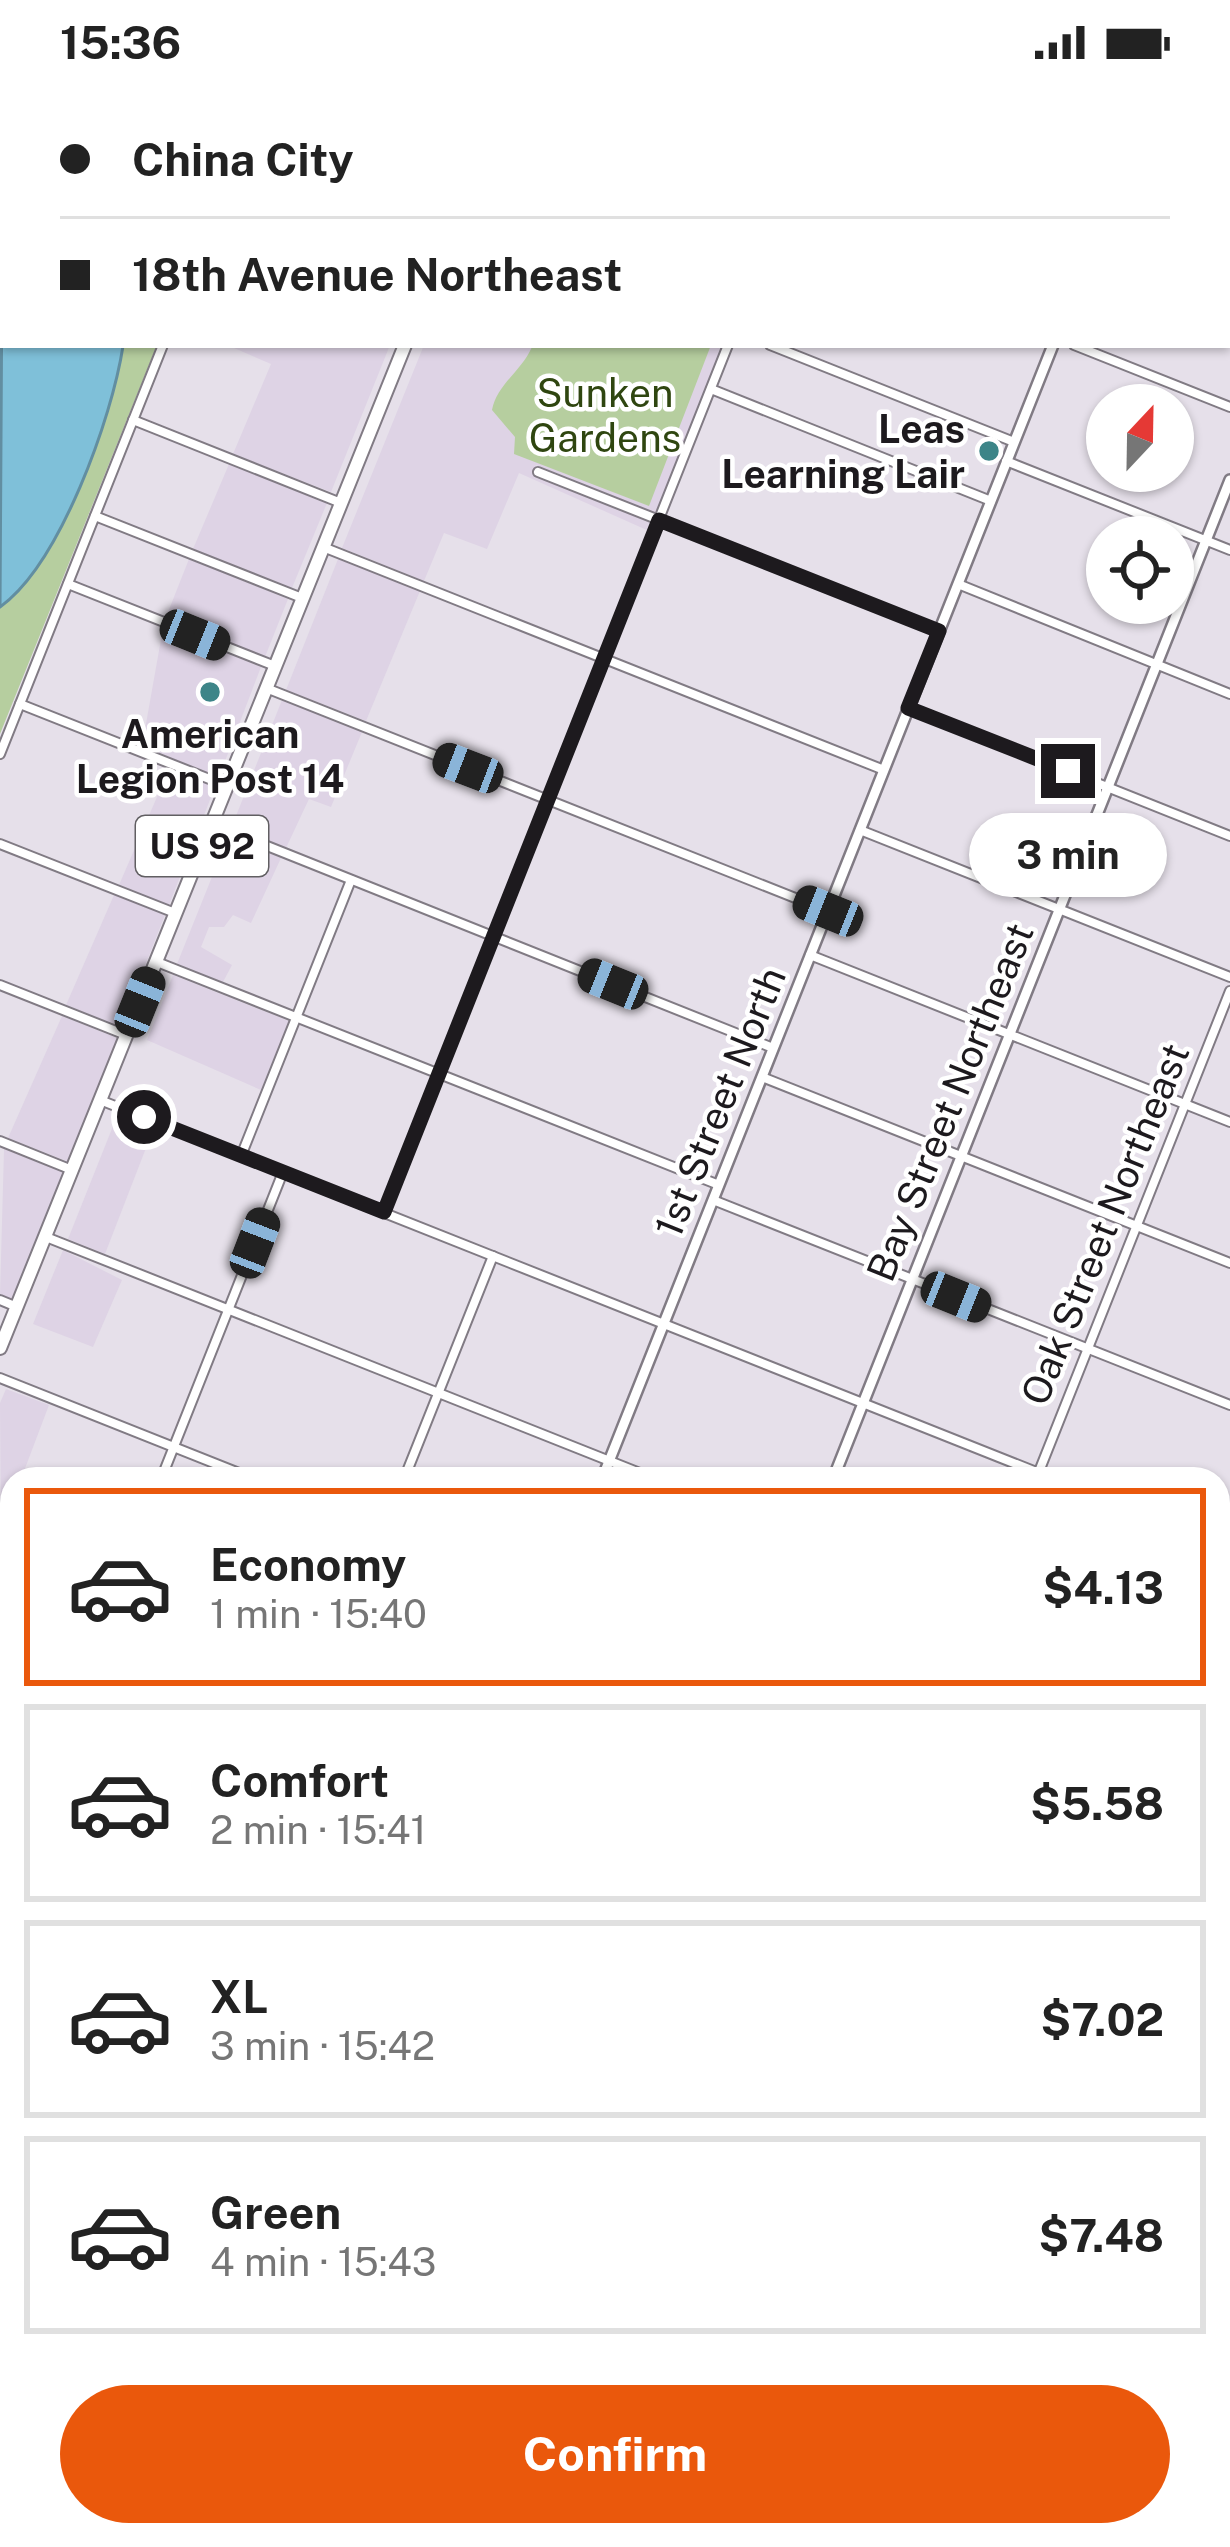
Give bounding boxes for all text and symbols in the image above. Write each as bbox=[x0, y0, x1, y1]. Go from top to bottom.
text: 15:36 bbox=[60, 16, 181, 69]
text: China City bbox=[132, 133, 354, 186]
text: 18th Avenue Northeast bbox=[132, 248, 622, 301]
park label: Sunken Gardens bbox=[529, 370, 681, 461]
north arrow bbox=[1086, 384, 1194, 492]
map controls bbox=[1086, 384, 1194, 624]
place label: Leas Learning Lair bbox=[721, 406, 965, 497]
marker: Leas Learning Lair bbox=[976, 438, 1002, 464]
button: locate bbox=[1086, 516, 1194, 624]
car bbox=[155, 605, 235, 665]
marker: American Legion Post 14 bbox=[197, 679, 223, 705]
place label: American Legion Post 14 bbox=[76, 711, 344, 802]
car bbox=[428, 738, 508, 798]
route end bbox=[1041, 744, 1095, 798]
callout: 3 min bbox=[969, 813, 1167, 897]
road number: US 92 bbox=[136, 816, 268, 876]
text: 3 min bbox=[1016, 832, 1120, 878]
car bbox=[788, 881, 868, 941]
street label: Bay Street Northeast bbox=[857, 916, 1043, 1288]
car bbox=[573, 954, 653, 1014]
street label: 1st Street North bbox=[645, 960, 795, 1244]
car bbox=[110, 962, 170, 1042]
street label: Oak Street Northeast bbox=[1011, 1037, 1199, 1411]
route start bbox=[117, 1090, 171, 1144]
car bbox=[225, 1203, 285, 1283]
car bbox=[916, 1267, 996, 1327]
icon: car bbox=[66, 1533, 174, 1641]
text: Economy bbox=[210, 1538, 406, 1591]
text: $4.13 bbox=[1043, 1561, 1164, 1614]
text: 1 min · 15:40 bbox=[210, 1591, 427, 1637]
icon: car bbox=[66, 1749, 174, 1857]
text: Comfort bbox=[210, 1754, 389, 1807]
text: $5.58 bbox=[1030, 1777, 1164, 1830]
text: 2 min · 15:41 bbox=[210, 1807, 426, 1853]
icon: car bbox=[66, 1965, 174, 2073]
text: XL bbox=[210, 1970, 268, 2023]
text: $7.02 bbox=[1041, 1993, 1164, 2046]
text: 3 min · 15:42 bbox=[210, 2023, 435, 2069]
icon: car bbox=[66, 2181, 174, 2289]
text: Green bbox=[210, 2186, 341, 2239]
text: $7.48 bbox=[1039, 2209, 1164, 2262]
text: 4 min · 15:43 bbox=[210, 2239, 436, 2285]
button: Confirm bbox=[60, 2385, 1170, 2523]

